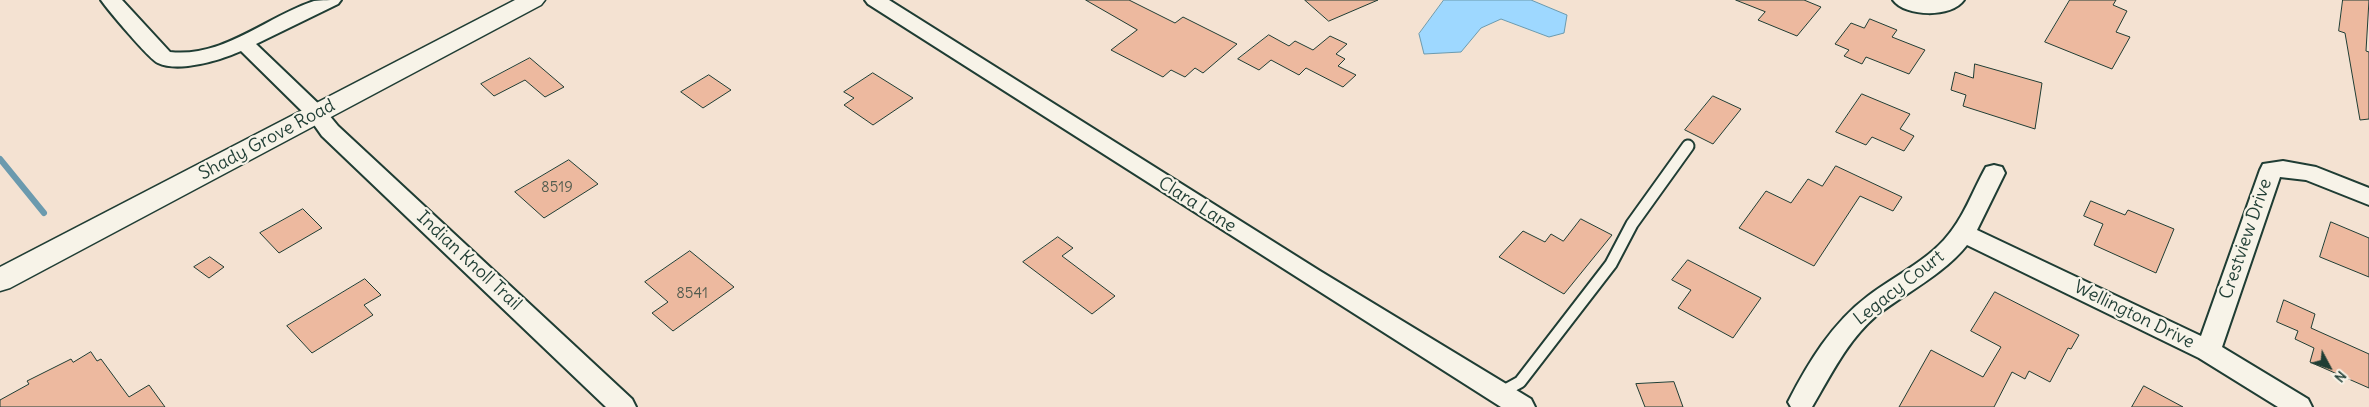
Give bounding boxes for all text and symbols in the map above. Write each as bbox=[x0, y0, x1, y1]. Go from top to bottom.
street label: Shady Grove Road bbox=[195, 95, 339, 185]
street label: Clara Lane bbox=[1154, 173, 1240, 237]
street label: Crestview Drive bbox=[2215, 176, 2277, 302]
house number: 8519 bbox=[541, 179, 573, 197]
street label: Indian Knoll Trail bbox=[412, 207, 526, 315]
street label: Legacy Court bbox=[1850, 246, 1948, 330]
street label: Wellington Drive bbox=[2070, 276, 2198, 354]
house number: 8541 bbox=[676, 285, 708, 303]
north arrow bbox=[2304, 342, 2354, 392]
text: N bbox=[2330, 367, 2350, 386]

